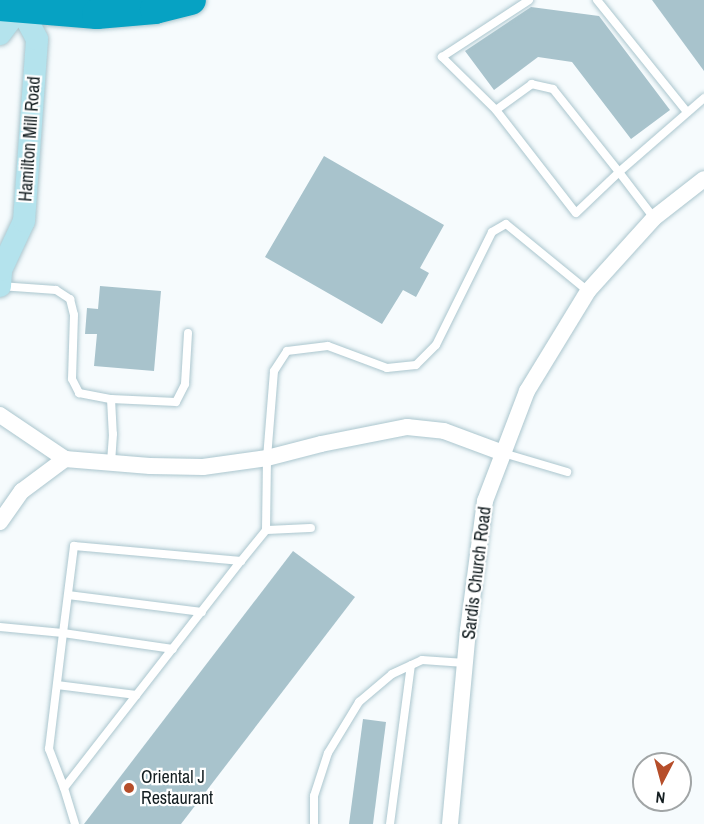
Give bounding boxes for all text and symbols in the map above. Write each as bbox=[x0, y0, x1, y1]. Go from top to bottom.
street label: Hamilton Mill Road bbox=[15, 76, 45, 202]
street label: Sardis Church Road bbox=[458, 505, 496, 641]
north arrow bbox=[632, 752, 692, 812]
place label: Oriental J Restaurant bbox=[141, 767, 213, 810]
marker: Oriental J Restaurant bbox=[122, 781, 136, 795]
text: N bbox=[654, 786, 666, 809]

